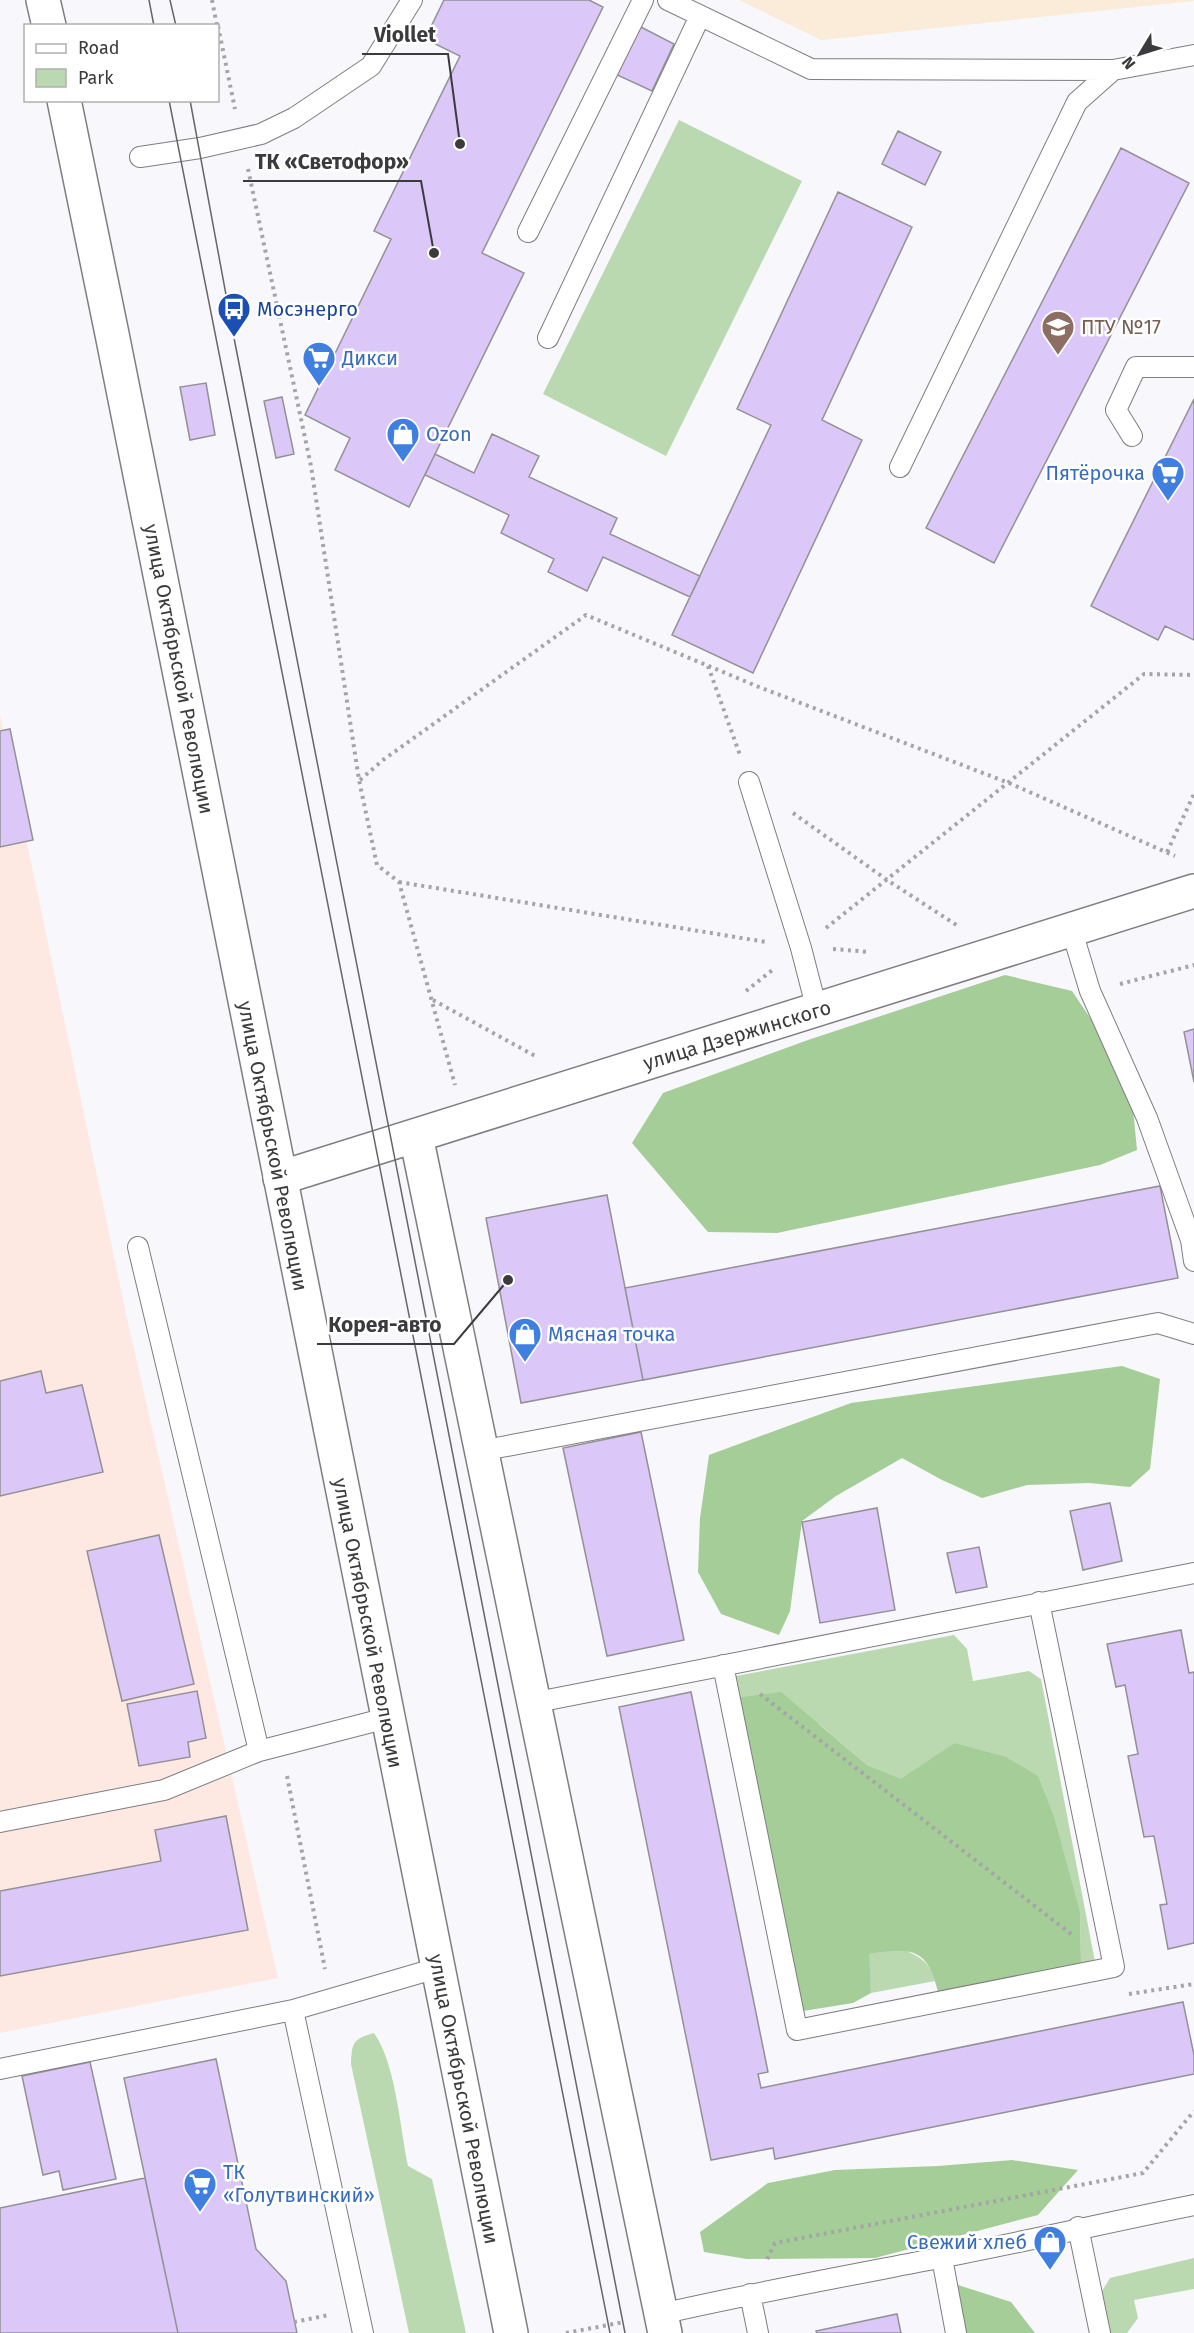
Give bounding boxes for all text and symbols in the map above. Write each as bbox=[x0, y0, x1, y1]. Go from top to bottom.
callout: Viollet bbox=[362, 15, 448, 54]
text: Viollet bbox=[373, 22, 437, 48]
legend bbox=[24, 24, 219, 102]
north arrow bbox=[1110, 24, 1170, 84]
text: Road bbox=[78, 37, 120, 59]
text: N bbox=[1118, 53, 1139, 73]
text: Park bbox=[78, 67, 114, 89]
callout: ТК «Светофор» bbox=[243, 142, 421, 181]
text: ТК «Светофор» bbox=[255, 149, 409, 175]
bus stop icon: Мосэнерго bbox=[216, 291, 252, 338]
place label: Мосэнерго bbox=[257, 297, 358, 321]
school or university icon: ПТУ №17 bbox=[1040, 309, 1076, 356]
place label: ПТУ №17 bbox=[1081, 315, 1161, 339]
supermarket icon: Дикси bbox=[301, 340, 337, 387]
place label: Дикси bbox=[341, 346, 398, 370]
shop icon: Ozon bbox=[385, 416, 421, 463]
place label: Ozon bbox=[426, 422, 472, 446]
supermarket icon: Пятёрочка bbox=[1150, 455, 1186, 502]
place label: Пятёрочка bbox=[1046, 461, 1145, 485]
street label: улица Октябрьской Революции bbox=[139, 522, 219, 816]
street label: улица Дзержинского bbox=[640, 995, 834, 1075]
street label: улица Октябрьской Революции bbox=[233, 999, 313, 1293]
callout: Корея-авто bbox=[317, 1305, 454, 1344]
text: Корея-авто bbox=[328, 1312, 442, 1338]
shop icon: Мясная точка bbox=[507, 1316, 543, 1363]
place label: Мясная точка bbox=[548, 1322, 675, 1346]
street label: улица Октябрьской Революции bbox=[328, 1476, 408, 1770]
street label: улица Октябрьской Революции bbox=[424, 1952, 504, 2246]
place label: ТК «Голутвинский» bbox=[223, 2160, 375, 2207]
supermarket icon: ТК «Голутвинский» bbox=[182, 2166, 218, 2213]
shop icon: Свежий хлеб bbox=[1032, 2224, 1068, 2271]
place label: Свежий хлеб bbox=[907, 2230, 1027, 2254]

